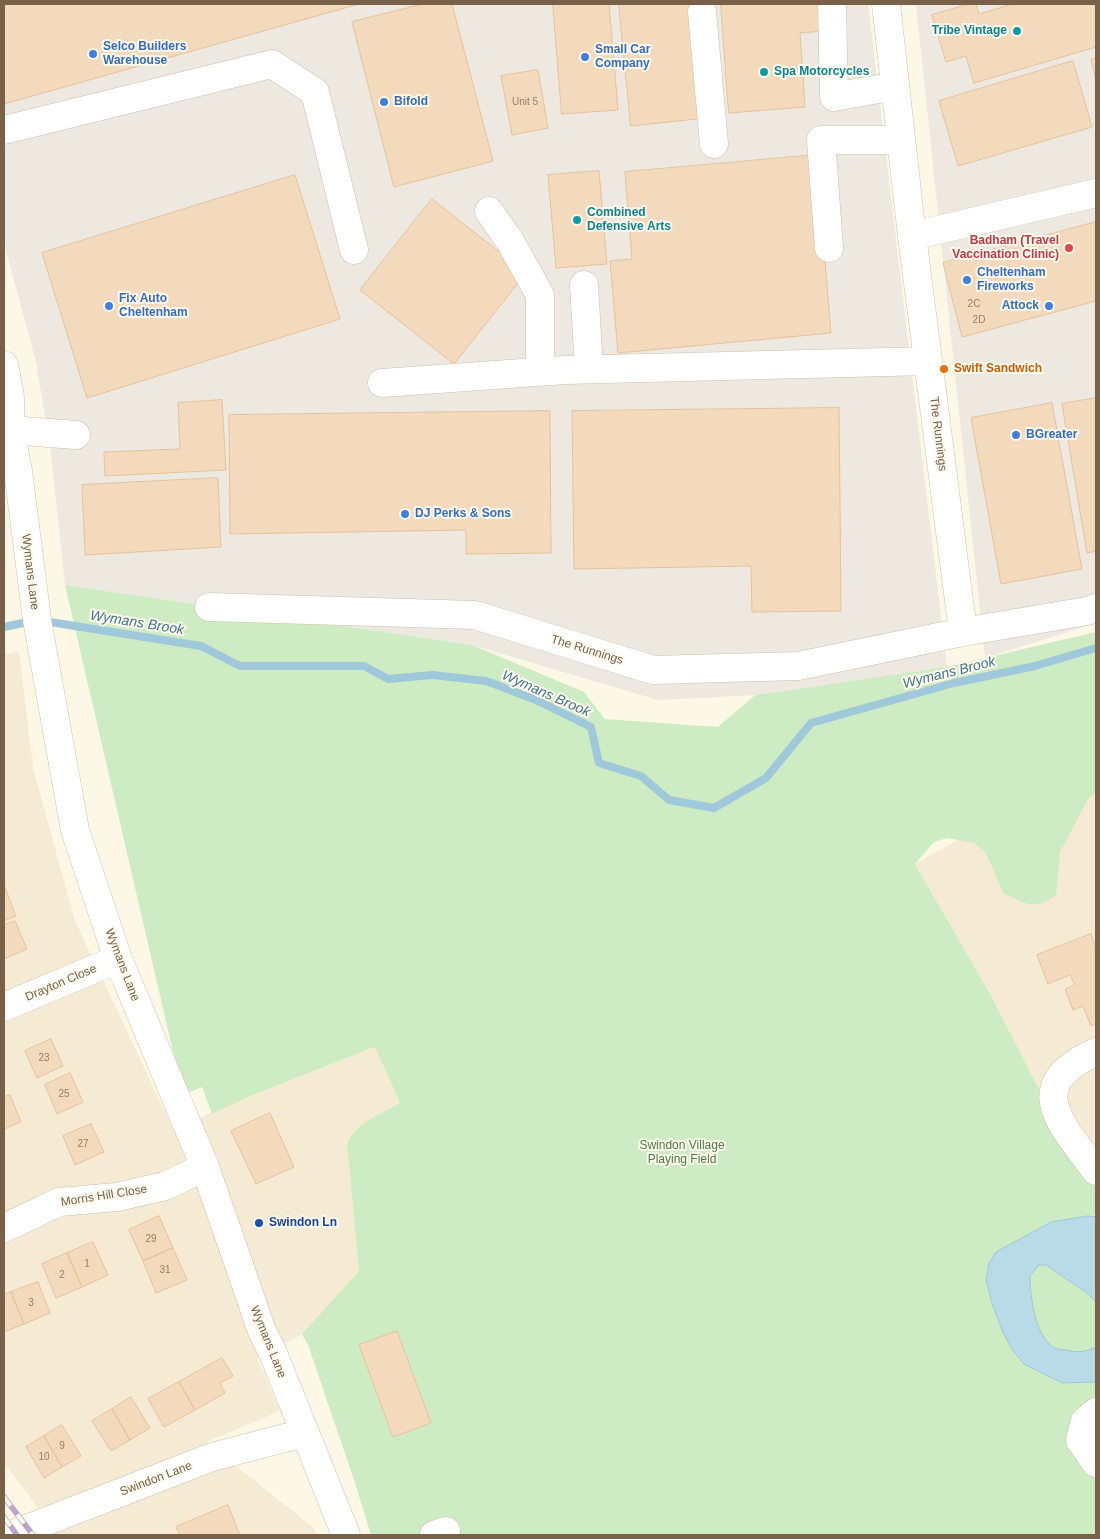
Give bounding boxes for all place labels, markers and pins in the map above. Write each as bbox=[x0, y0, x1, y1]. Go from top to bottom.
place label: Tribe Vintage bbox=[932, 24, 1007, 38]
marker: Tribe Vintage bbox=[1011, 25, 1023, 37]
place label: Selco Builders Warehouse bbox=[103, 40, 186, 68]
place label: Small Car Company bbox=[595, 43, 650, 71]
marker: Selco Builders Warehouse bbox=[87, 48, 99, 60]
marker: Small Car Company bbox=[579, 51, 591, 63]
place label: Spa Motorcycles bbox=[774, 65, 869, 79]
marker: Spa Motorcycles bbox=[758, 66, 770, 78]
place label: Bifold bbox=[394, 95, 428, 109]
marker: Bifold bbox=[378, 96, 390, 108]
place label: Combined Defensive Arts bbox=[587, 206, 671, 234]
marker: Combined Defensive Arts bbox=[571, 214, 583, 226]
place label: Badham (Travel Vaccination Clinic) bbox=[952, 234, 1059, 262]
marker: Badham (Travel Vaccination Clinic) bbox=[1063, 242, 1075, 254]
place label: Cheltenham Fireworks bbox=[977, 266, 1046, 294]
marker: Cheltenham Fireworks bbox=[961, 274, 973, 286]
place label: Fix Auto Cheltenham bbox=[119, 292, 188, 320]
place label: Attock bbox=[1002, 299, 1039, 313]
marker: Fix Auto Cheltenham bbox=[103, 300, 115, 312]
marker: Attock bbox=[1043, 300, 1055, 312]
place label: Swift Sandwich bbox=[954, 362, 1042, 376]
marker: Swift Sandwich bbox=[938, 363, 950, 375]
place label: BGreater bbox=[1026, 428, 1077, 442]
marker: BGreater bbox=[1010, 429, 1022, 441]
place label: DJ Perks & Sons bbox=[415, 507, 511, 521]
marker: DJ Perks & Sons bbox=[399, 508, 411, 520]
place label: Swindon Ln bbox=[269, 1216, 337, 1230]
marker: Swindon Ln bbox=[253, 1217, 265, 1229]

